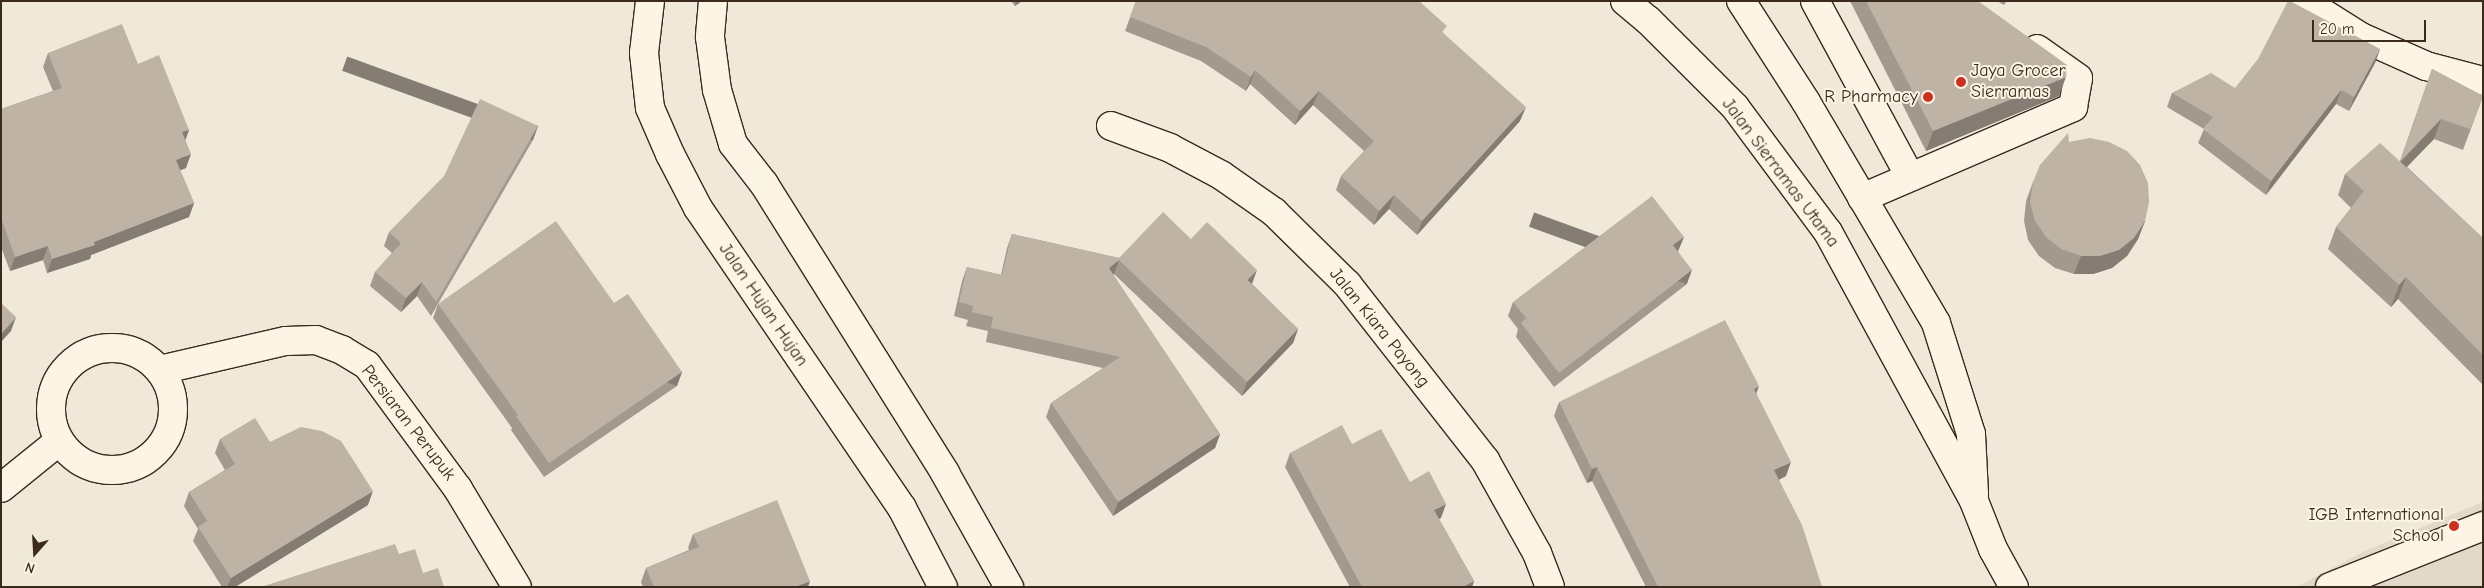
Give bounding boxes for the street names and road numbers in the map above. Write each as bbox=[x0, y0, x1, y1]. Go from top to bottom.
street label: Jalan Sierramas Utama bbox=[1717, 94, 1843, 252]
street label: Jalan Hujan Hujan bbox=[714, 239, 812, 371]
street label: Jalan Kiara Payong bbox=[1324, 264, 1434, 392]
street label: Persiaran Perupuk bbox=[356, 361, 460, 485]

